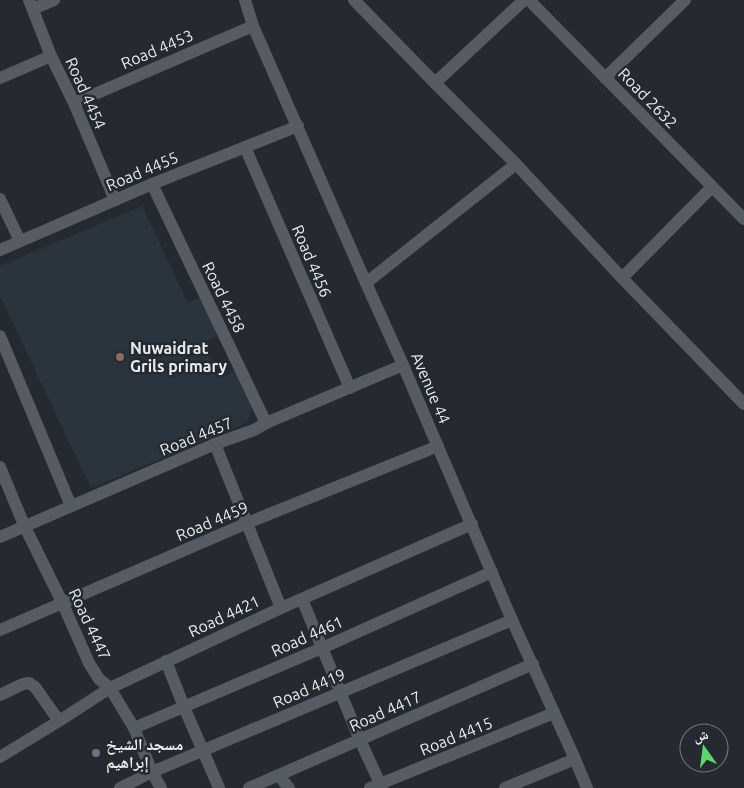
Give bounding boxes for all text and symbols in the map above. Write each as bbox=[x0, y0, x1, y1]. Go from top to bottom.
street label: Road 4453 bbox=[118, 26, 196, 72]
street label: Road 4454 bbox=[62, 54, 110, 132]
street label: Road 2632 bbox=[615, 64, 681, 132]
street label: Road 4455 bbox=[103, 148, 181, 194]
street label: Road 4456 bbox=[289, 222, 335, 300]
street label: Road 4458 bbox=[199, 259, 249, 335]
place label: Nuwaidrat Grils primary bbox=[130, 339, 227, 375]
street label: Avenue 44 bbox=[408, 350, 454, 426]
marker: Nuwaidrat Grils primary bbox=[114, 351, 126, 363]
street label: Road 4457 bbox=[157, 413, 235, 459]
street label: Road 4459 bbox=[173, 498, 251, 544]
street label: Road 4447 bbox=[66, 585, 114, 663]
street label: Road 4421 bbox=[185, 592, 263, 640]
street label: Road 4461 bbox=[268, 612, 346, 660]
street label: Road 4419 bbox=[270, 665, 348, 711]
street label: Road 4417 bbox=[346, 687, 424, 735]
street label: Road 4415 bbox=[417, 713, 495, 759]
north arrow bbox=[679, 723, 729, 773]
text: ش bbox=[692, 726, 710, 746]
place label: مسجد الشيخ إبراهيم bbox=[106, 735, 183, 774]
marker: مسجد الشيخ إبراهيم bbox=[90, 747, 102, 759]

